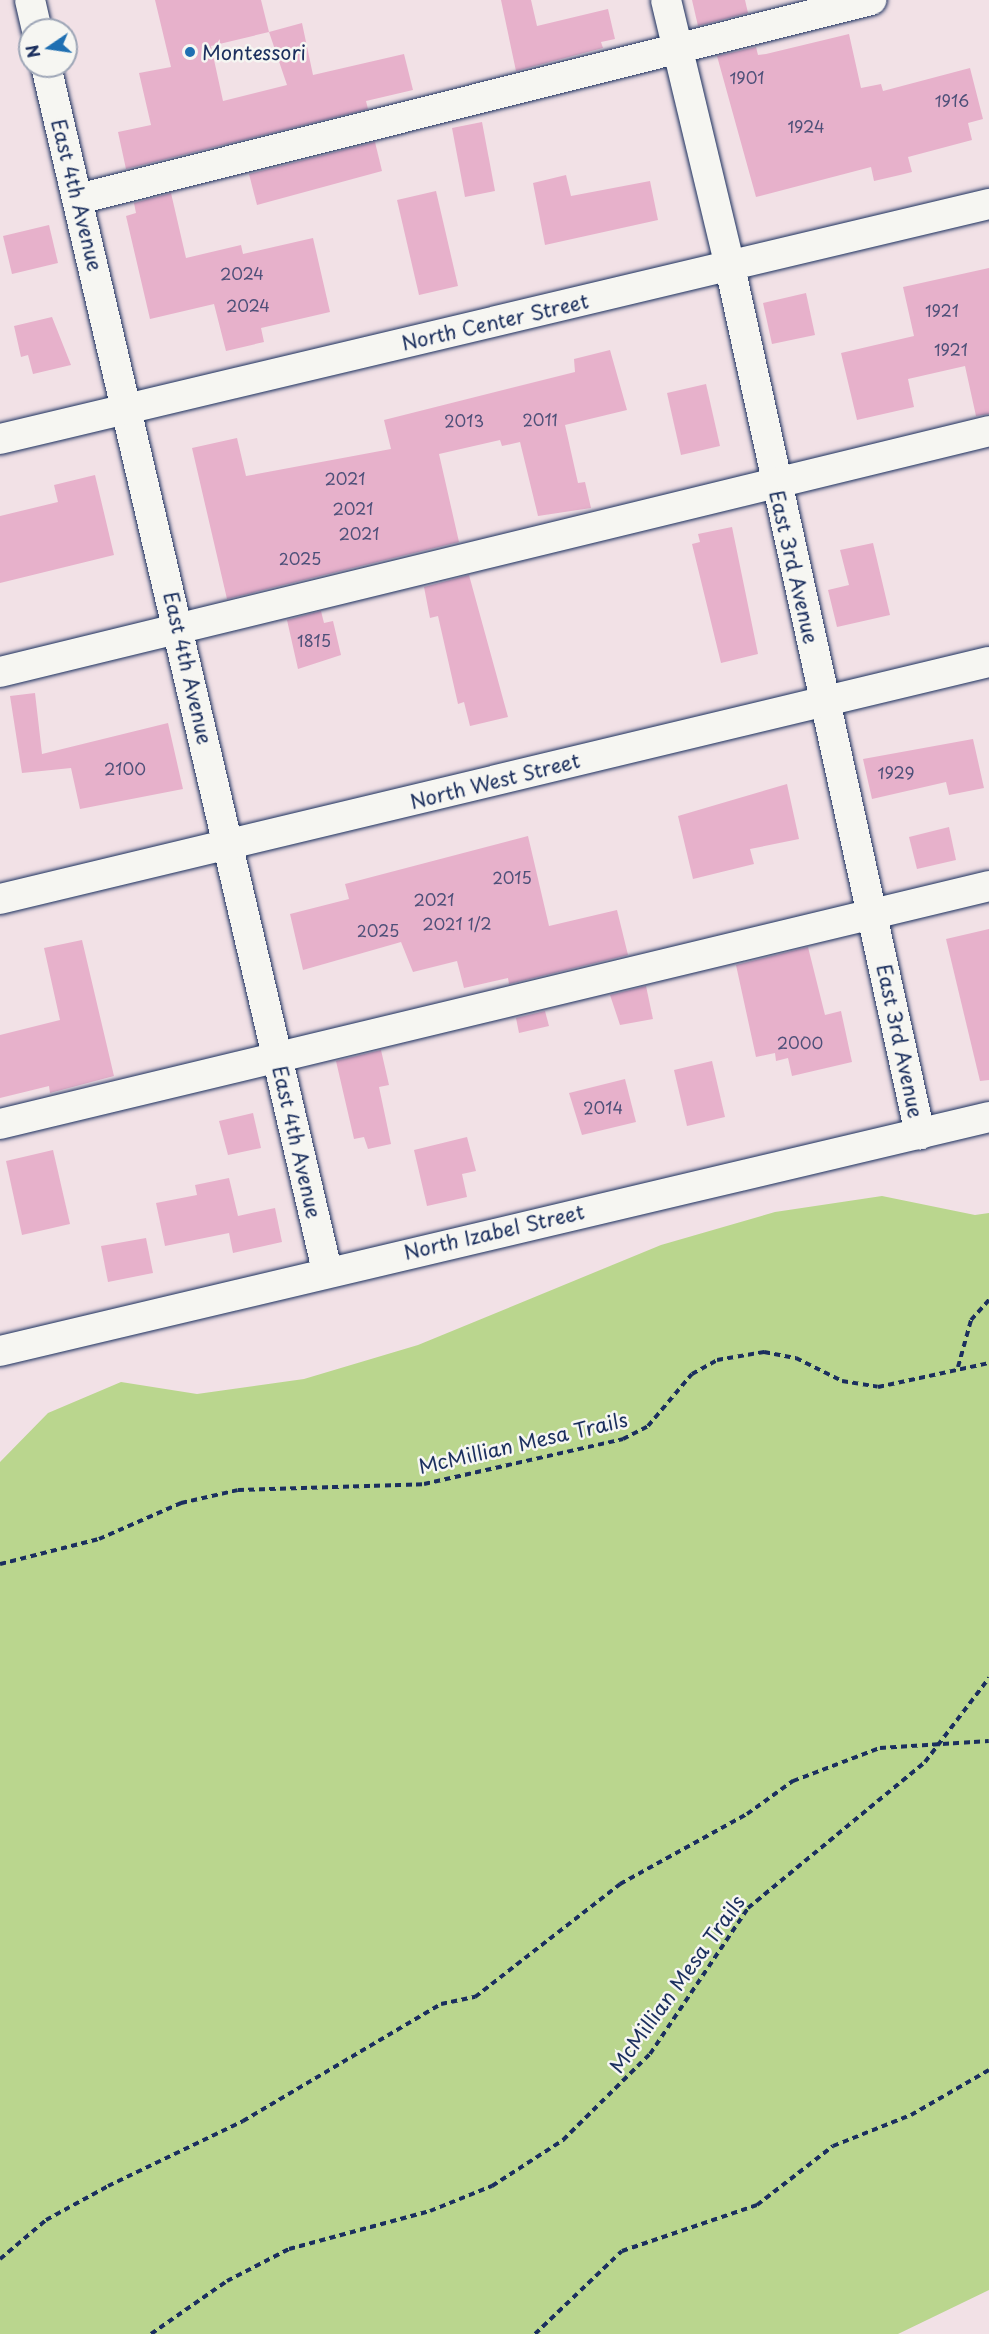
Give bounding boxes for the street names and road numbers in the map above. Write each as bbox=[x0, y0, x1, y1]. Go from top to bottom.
street label: East 4th Avenue bbox=[47, 116, 107, 274]
street label: North Center Street bbox=[398, 288, 592, 356]
street label: East 3rd Avenue bbox=[765, 488, 823, 646]
street label: East 4th Avenue bbox=[159, 589, 217, 747]
street label: North West Street bbox=[407, 748, 583, 814]
street label: East 3rd Avenue bbox=[872, 962, 928, 1120]
street label: East 4th Avenue bbox=[268, 1063, 326, 1221]
street label: North Izabel Street bbox=[401, 1200, 587, 1264]
street label: McMillian Mesa Trails bbox=[417, 1407, 629, 1479]
street label: McMillian Mesa Trails bbox=[605, 1891, 749, 2077]

